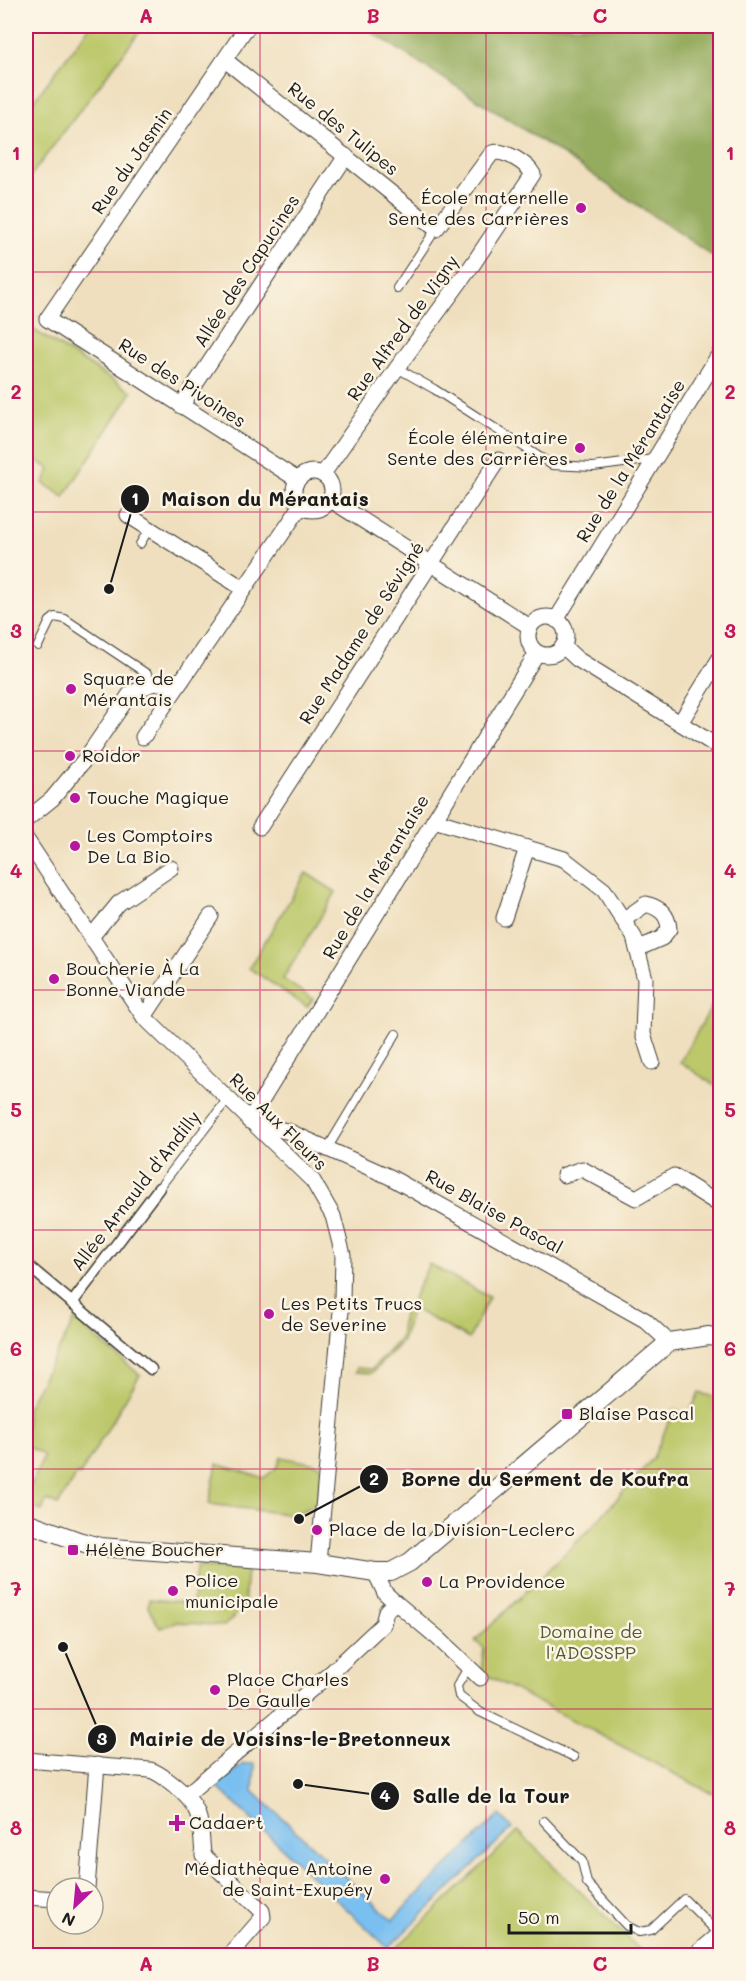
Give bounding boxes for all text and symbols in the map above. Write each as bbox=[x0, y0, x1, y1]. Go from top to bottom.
text: A bbox=[139, 2, 153, 28]
text: B bbox=[366, 2, 380, 28]
text: C bbox=[593, 2, 608, 28]
street label: Rue des Tulipes bbox=[283, 76, 404, 180]
street label: Rue du Jasmin bbox=[86, 102, 177, 218]
text: 1 bbox=[12, 139, 20, 165]
text: 1 bbox=[726, 139, 734, 165]
place label: École maternelle Sente des Carrières bbox=[388, 185, 569, 230]
street label: Allée des Capucines bbox=[188, 189, 305, 351]
marker: École maternelle Sente des Carrières bbox=[574, 201, 588, 215]
street label: Rue Alfred de Vigny bbox=[341, 250, 463, 405]
street label: Rue des Pivoines bbox=[114, 332, 251, 432]
street label: Rue de la Mérantaise bbox=[570, 374, 690, 547]
text: 2 bbox=[10, 378, 22, 404]
text: 2 bbox=[724, 378, 736, 404]
place label: École élémentaire Sente des Carrières bbox=[387, 425, 568, 470]
marker: École élémentaire Sente des Carrières bbox=[573, 441, 587, 455]
callout: Maison du Mérantais bbox=[120, 480, 381, 518]
text: Maison du Mérantais bbox=[161, 485, 369, 511]
text: 1 bbox=[131, 486, 139, 510]
street label: Rue Madame de Sévigné bbox=[293, 536, 429, 728]
text: 3 bbox=[10, 617, 22, 643]
text: 3 bbox=[724, 617, 736, 643]
place label: Square de Mérantais bbox=[83, 666, 174, 711]
marker: Square de Mérantais bbox=[64, 682, 78, 696]
place label: Roidor bbox=[82, 743, 141, 767]
marker: Roidor bbox=[63, 749, 77, 763]
place label: Touche Magique bbox=[87, 785, 229, 809]
street label: Rue de la Mérantaise bbox=[316, 790, 434, 963]
marker: Touche Magique bbox=[68, 791, 82, 805]
place label: Les Comptoirs De La Bio bbox=[87, 823, 213, 868]
marker: Les Comptoirs De La Bio bbox=[68, 839, 82, 853]
text: 4 bbox=[10, 857, 23, 883]
text: 4 bbox=[724, 857, 737, 883]
place label: Boucherie À La Bonne Viande bbox=[66, 956, 200, 1001]
marker: Boucherie À La Bonne Viande bbox=[47, 972, 61, 986]
street label: Rue Aux Fleurs bbox=[225, 1067, 333, 1175]
text: 5 bbox=[10, 1096, 22, 1122]
text: 5 bbox=[724, 1096, 736, 1122]
street label: Allée Arnauld d'Andilly bbox=[65, 1105, 205, 1275]
street label: Rue Blaise Pascal bbox=[421, 1163, 567, 1259]
place label: Les Petits Trucs de Severine bbox=[281, 1291, 422, 1336]
marker: Les Petits Trucs de Severine bbox=[262, 1307, 276, 1321]
text: 6 bbox=[10, 1335, 22, 1361]
text: 6 bbox=[724, 1335, 736, 1361]
place label: Blaise Pascal bbox=[579, 1401, 694, 1425]
marker: Blaise Pascal bbox=[560, 1407, 574, 1421]
callout: Borne du Serment de Koufra bbox=[359, 1460, 701, 1498]
text: Borne du Serment de Koufra bbox=[401, 1465, 689, 1491]
text: 2 bbox=[369, 1466, 379, 1490]
place label: Place de la Division-Leclerc bbox=[329, 1517, 575, 1541]
marker: Place de la Division-Leclerc bbox=[310, 1523, 324, 1537]
place label: Hélène Boucher bbox=[85, 1537, 224, 1561]
marker: Hélène Boucher bbox=[66, 1543, 80, 1557]
place label: Police municipale bbox=[185, 1568, 279, 1613]
place label: La Providence bbox=[439, 1569, 565, 1593]
text: 7 bbox=[10, 1575, 22, 1601]
marker: La Providence bbox=[420, 1575, 434, 1589]
text: 7 bbox=[724, 1575, 736, 1601]
marker: Police municipale bbox=[166, 1584, 180, 1598]
park label: Domaine de l'ADOSSPP bbox=[539, 1619, 643, 1664]
place label: Place Charles De Gaulle bbox=[227, 1667, 349, 1712]
marker: Place Charles De Gaulle bbox=[208, 1683, 222, 1697]
callout: Mairie de Voisins-le-Bretonneux bbox=[87, 1720, 463, 1758]
text: Mairie de Voisins-le-Bretonneux bbox=[129, 1725, 451, 1751]
text: 3 bbox=[97, 1726, 108, 1750]
callout: Salle de la Tour bbox=[370, 1777, 581, 1815]
text: Salle de la Tour bbox=[412, 1782, 570, 1808]
text: 4 bbox=[379, 1783, 391, 1807]
place label: Cadaert bbox=[189, 1810, 264, 1834]
text: 8 bbox=[10, 1814, 22, 1840]
text: 8 bbox=[724, 1814, 736, 1840]
marker: Cadaert bbox=[170, 1816, 184, 1830]
place label: Médiathèque Antoine de Saint-Exupéry bbox=[184, 1856, 373, 1901]
marker: Médiathèque Antoine de Saint-Exupéry bbox=[378, 1872, 392, 1886]
north arrow bbox=[45, 1876, 105, 1936]
scale bar bbox=[509, 1897, 630, 1935]
text: 50 m bbox=[518, 1905, 560, 1929]
text: N bbox=[58, 1908, 78, 1932]
text: A bbox=[139, 1950, 153, 1976]
text: B bbox=[366, 1950, 380, 1976]
text: C bbox=[593, 1950, 608, 1976]

